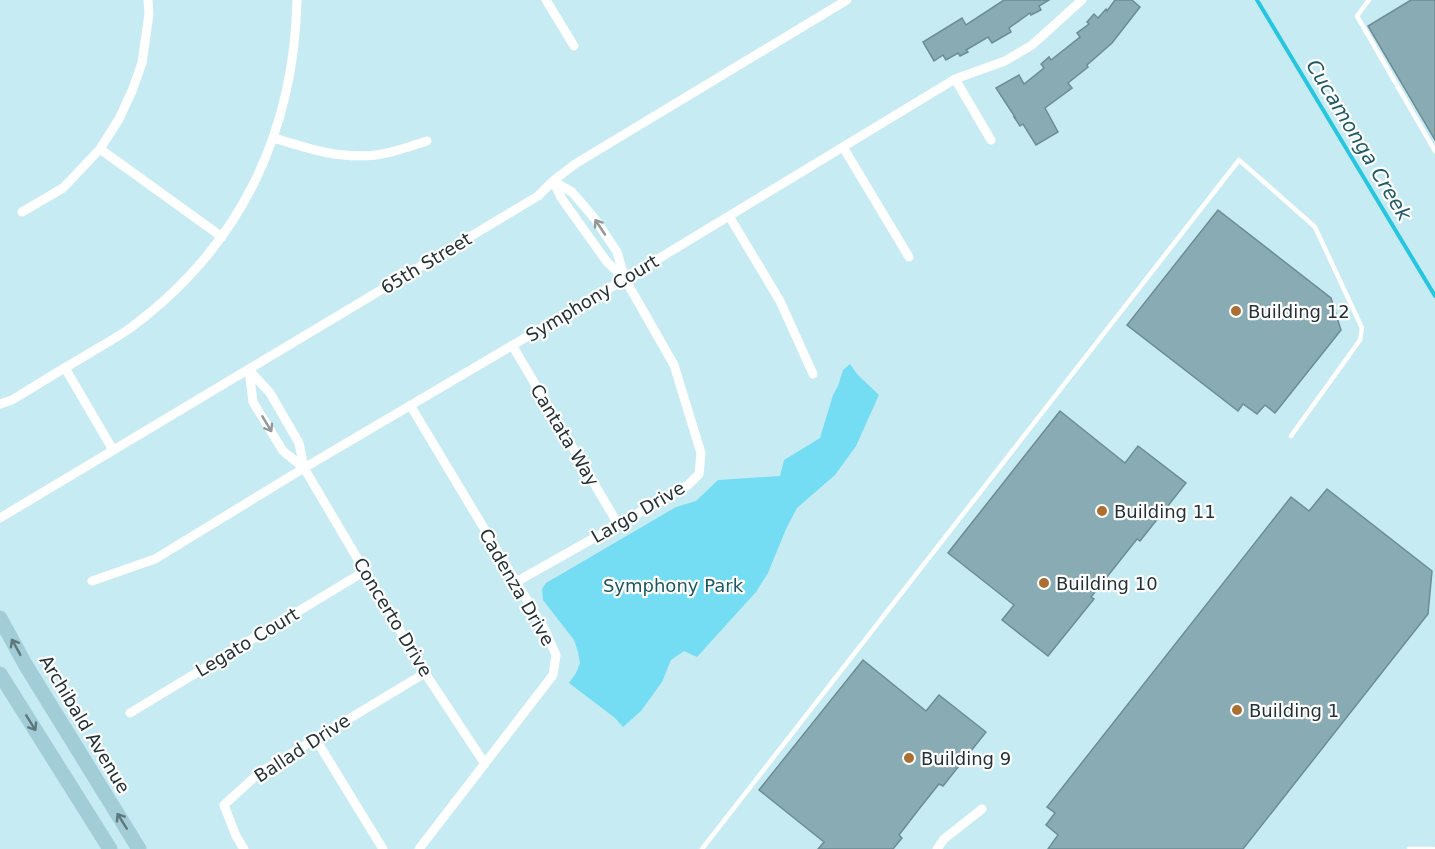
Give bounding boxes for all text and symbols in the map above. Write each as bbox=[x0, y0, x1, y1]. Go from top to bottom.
water label: Cucamonga Creek bbox=[1301, 55, 1417, 226]
one-way arrow bbox=[594, 219, 606, 235]
street label: 65th Street bbox=[377, 228, 475, 298]
street label: Symphony Court bbox=[522, 250, 662, 346]
place label: Building 12 bbox=[1248, 301, 1350, 322]
marker: Building 12 bbox=[1229, 304, 1243, 318]
street label: Cantata Way bbox=[526, 380, 604, 490]
one-way arrow bbox=[261, 415, 273, 432]
street label: Largo Drive bbox=[588, 477, 688, 547]
place label: Building 11 bbox=[1114, 501, 1216, 522]
marker: Building 11 bbox=[1095, 504, 1109, 518]
street label: Cadenza Drive bbox=[475, 525, 559, 649]
street label: Concerto Drive bbox=[349, 554, 437, 680]
place label: Building 10 bbox=[1056, 573, 1158, 594]
park label: Symphony Park bbox=[603, 575, 744, 596]
marker: Building 10 bbox=[1037, 576, 1051, 590]
street label: Legato Court bbox=[192, 603, 302, 681]
one-way arrow bbox=[10, 639, 21, 657]
street label: Archibald Avenue bbox=[36, 651, 134, 797]
place label: Building 1 bbox=[1249, 700, 1339, 721]
marker: Building 1 bbox=[1230, 703, 1244, 717]
street label: Ballad Drive bbox=[250, 709, 354, 787]
one-way arrow bbox=[26, 714, 38, 731]
place label: Building 9 bbox=[921, 748, 1011, 769]
marker: Building 9 bbox=[902, 751, 916, 765]
one-way arrow bbox=[115, 813, 127, 830]

